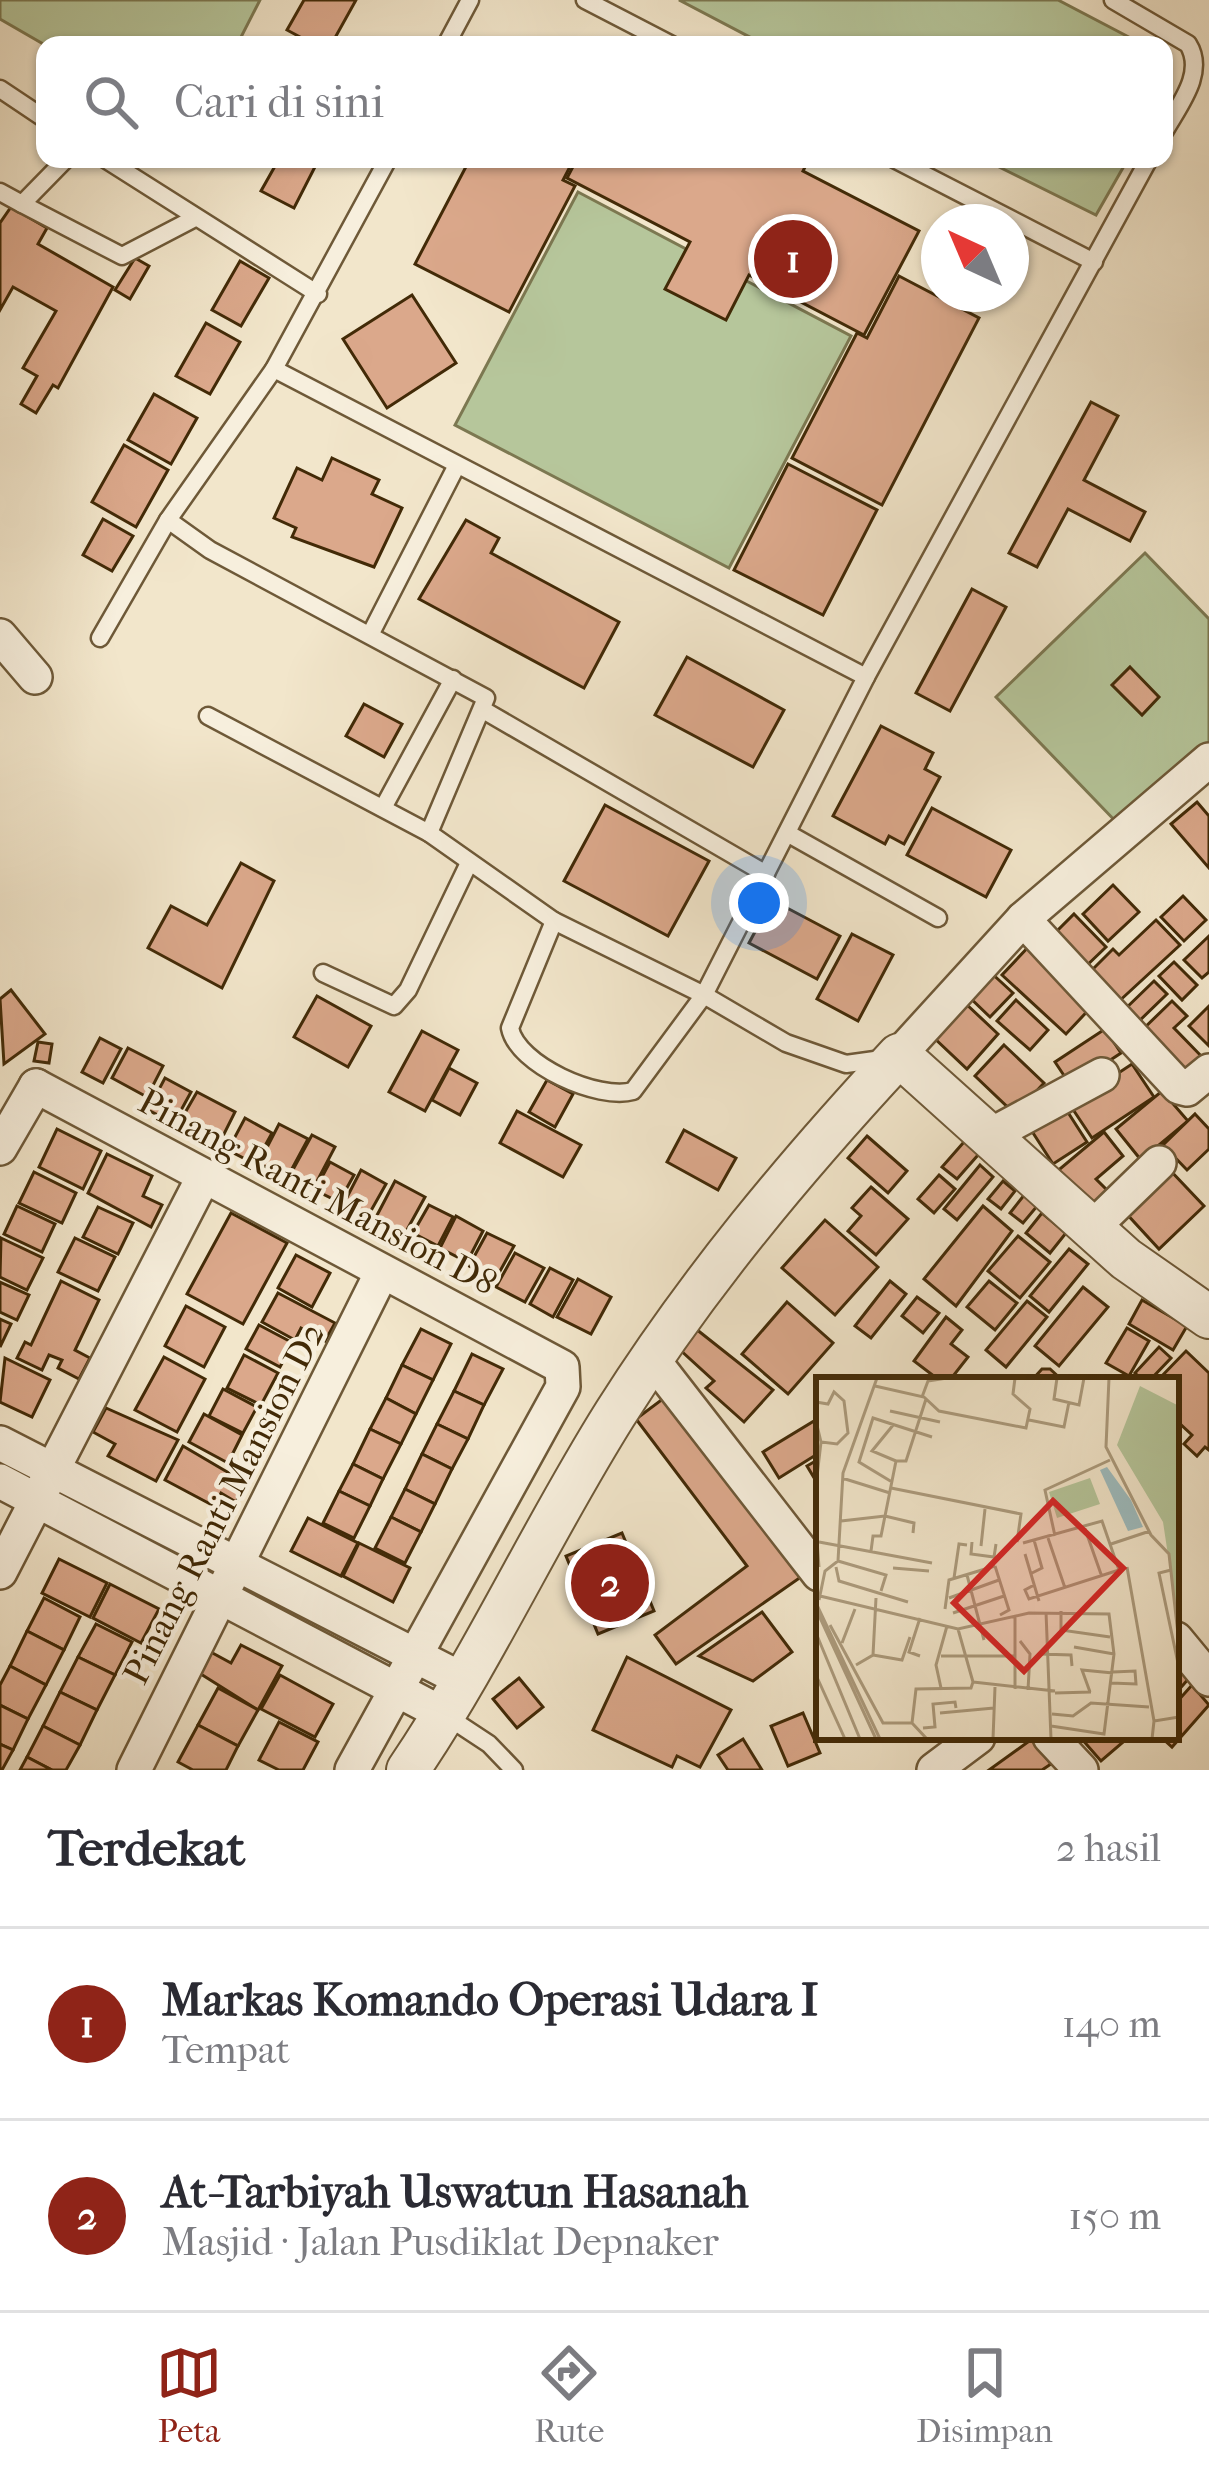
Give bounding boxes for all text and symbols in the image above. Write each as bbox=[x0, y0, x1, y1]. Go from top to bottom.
search box bbox=[36, 36, 1173, 168]
icon: search bbox=[78, 69, 144, 135]
text: Cari di sini bbox=[174, 76, 384, 129]
north arrow bbox=[921, 204, 1029, 312]
pin: 1 bbox=[754, 214, 832, 304]
your location bbox=[729, 873, 789, 933]
street label: Pinang Ranti Mansion D8 bbox=[131, 1080, 504, 1304]
street label: Pinang Ranti Mansion D2 bbox=[114, 1316, 333, 1691]
inset map bbox=[816, 1377, 1179, 1740]
pin: 2 bbox=[571, 1538, 649, 1628]
text: Terdekat bbox=[48, 1818, 245, 1878]
text: 2 hasil bbox=[1056, 1825, 1161, 1871]
text: Markas Komando Operasi Udara I bbox=[162, 1974, 818, 2027]
text: 1 bbox=[80, 2001, 94, 2047]
text: 140 m bbox=[1062, 2001, 1161, 2047]
text: Tempat bbox=[162, 2027, 290, 2073]
text: At-Tarbiyah Uswatun Hasanah bbox=[162, 2166, 749, 2219]
text: 2 bbox=[77, 2193, 97, 2239]
text: 150 m bbox=[1068, 2193, 1161, 2239]
text: Masjid · Jalan Pusdiklat Depnaker bbox=[162, 2219, 719, 2265]
tab: Peta bbox=[156, 2340, 222, 2451]
tab: Rute bbox=[534, 2340, 604, 2451]
tab: Disimpan bbox=[916, 2340, 1053, 2451]

